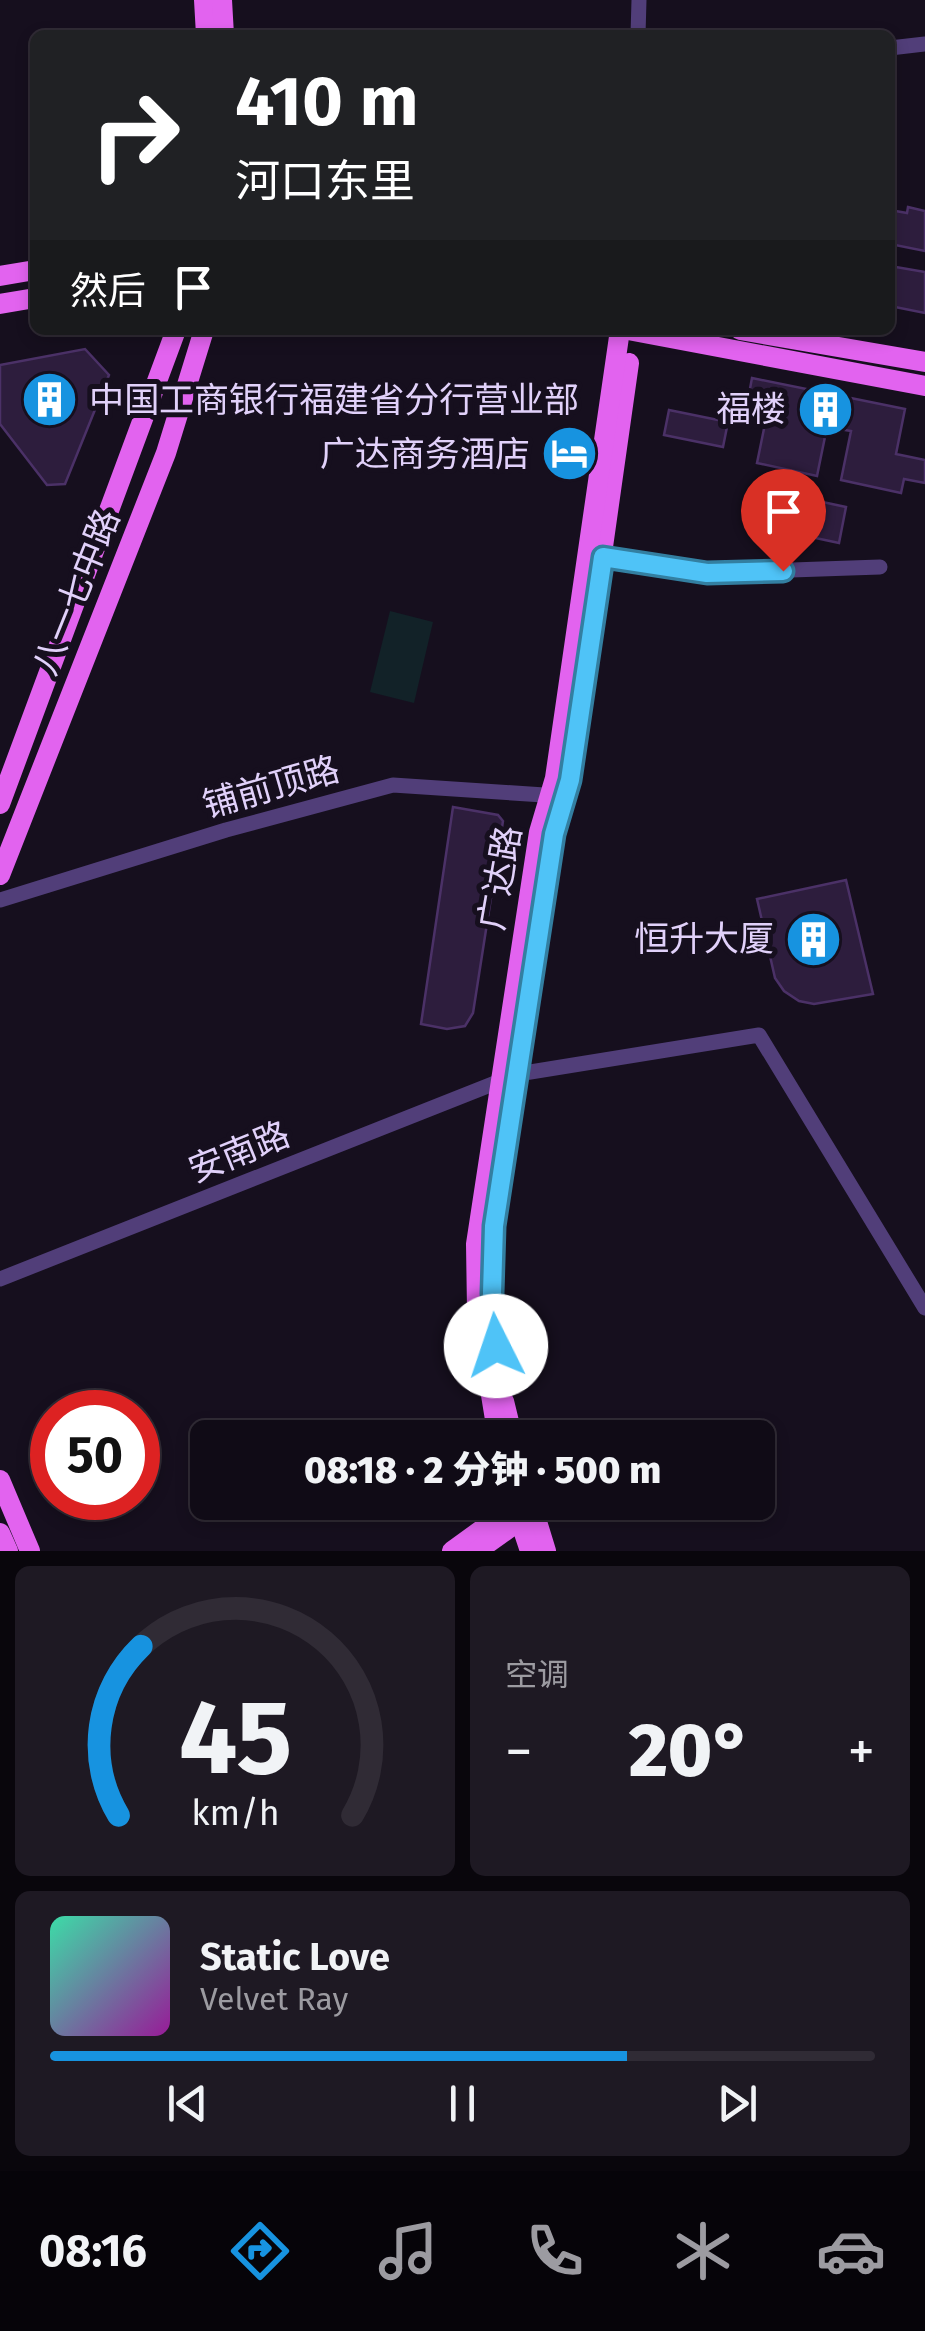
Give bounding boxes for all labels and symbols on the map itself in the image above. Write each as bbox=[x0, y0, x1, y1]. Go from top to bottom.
building icon: 中国工商银行福建省分行营业部 bbox=[20, 370, 80, 430]
place label: 中国工商银行福建省分行营业部 bbox=[89, 379, 579, 421]
building icon: 福楼 bbox=[795, 379, 855, 439]
place label: 福楼 bbox=[716, 388, 786, 430]
hotel icon: 广达商务酒店 bbox=[539, 424, 599, 484]
place label: 广达商务酒店 bbox=[320, 433, 530, 475]
pin bbox=[741, 469, 826, 572]
street label: 八一七中路 bbox=[24, 503, 128, 681]
street label: 铺前顶路 bbox=[198, 748, 344, 826]
street label: 广达路 bbox=[470, 823, 530, 933]
building icon: 恒升大厦 bbox=[783, 909, 843, 969]
place label: 恒升大厦 bbox=[634, 918, 774, 960]
street label: 安南路 bbox=[182, 1113, 296, 1191]
position arrow bbox=[444, 1294, 548, 1398]
speed limit sign: 50 bbox=[30, 1390, 160, 1520]

